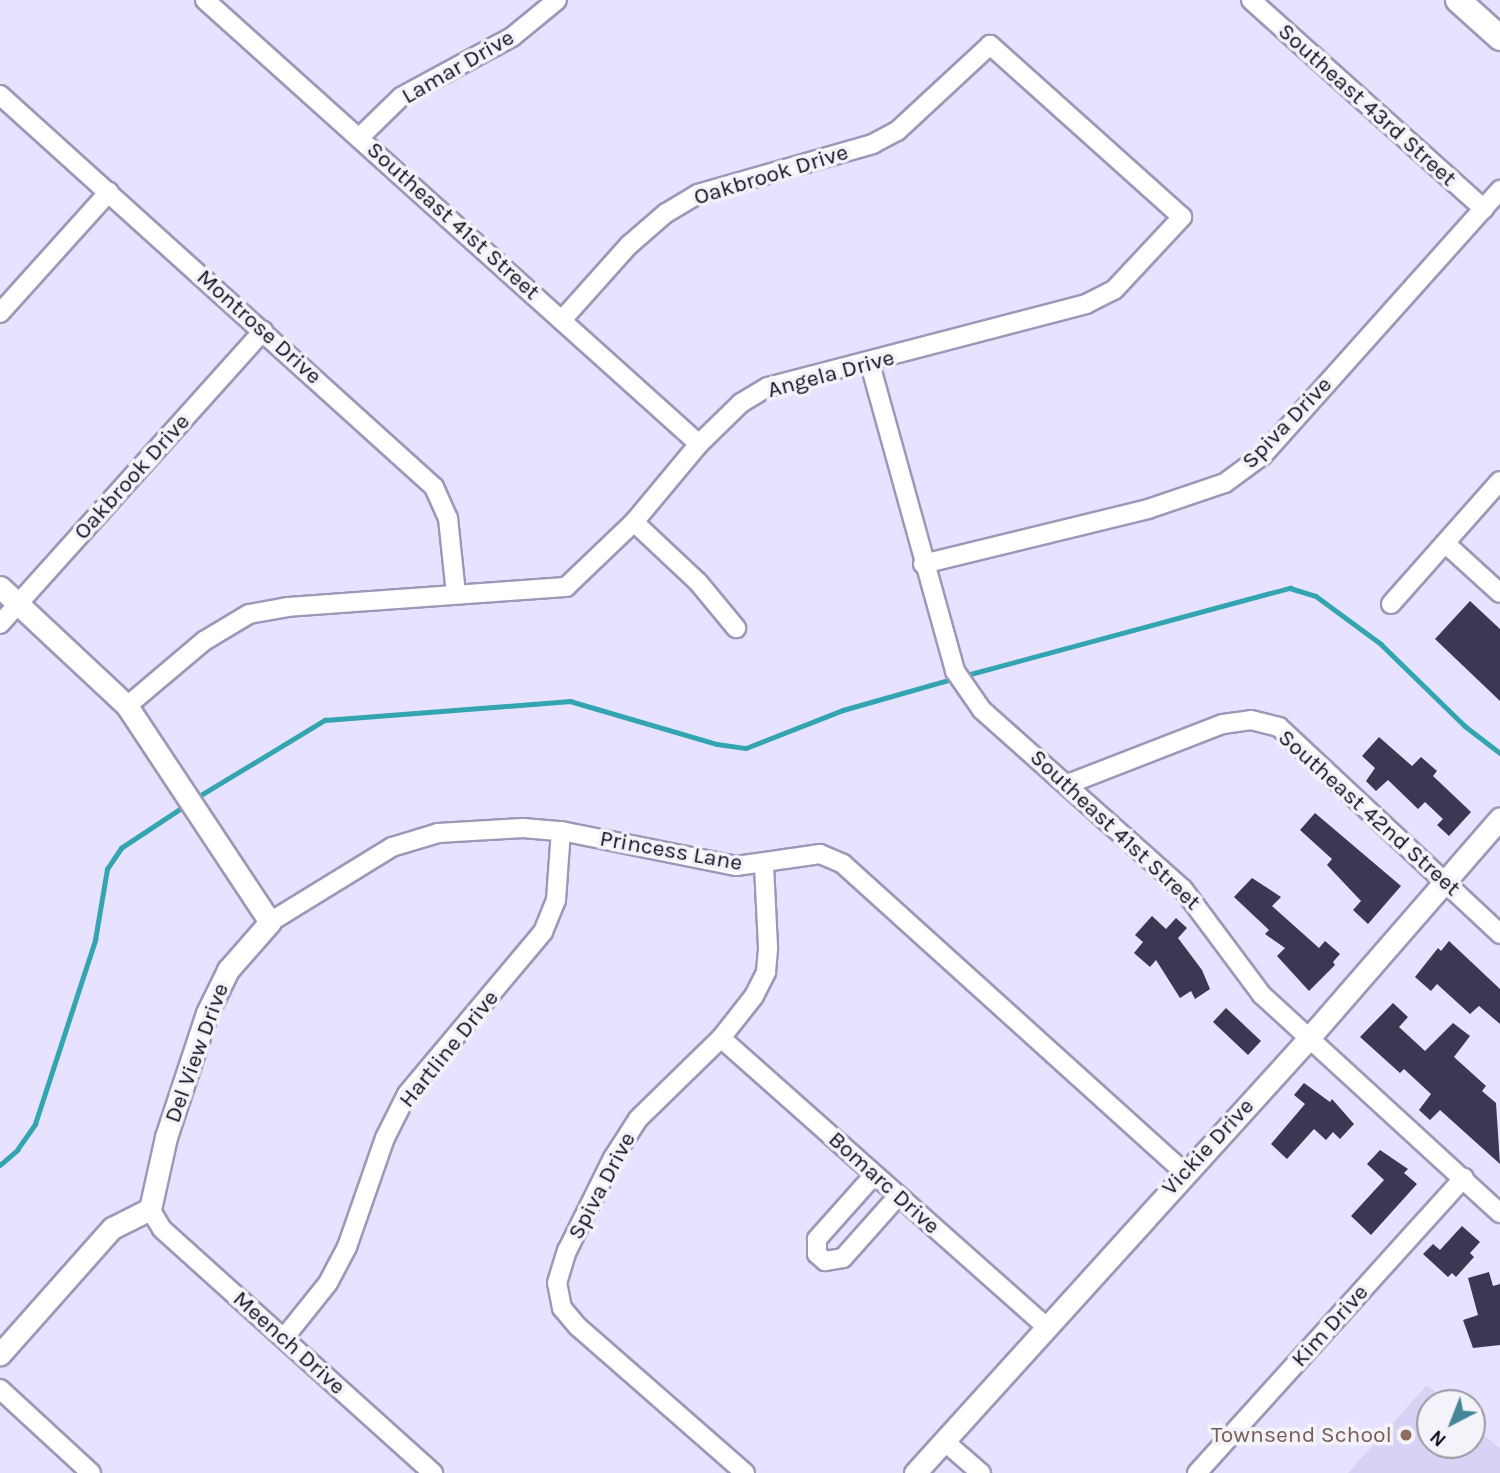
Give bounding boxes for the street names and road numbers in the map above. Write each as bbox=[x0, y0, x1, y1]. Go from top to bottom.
street label: Southeast 43rd Street bbox=[1272, 18, 1462, 192]
street label: Lamar Drive bbox=[397, 24, 519, 110]
street label: Southeast 41st Street bbox=[361, 136, 545, 306]
street label: Oakbrook Drive bbox=[691, 138, 851, 212]
street label: Montrose Drive bbox=[191, 264, 327, 390]
street label: Angela Drive bbox=[765, 344, 897, 404]
street label: Spiva Drive bbox=[1236, 371, 1338, 475]
street label: Oakbrook Drive bbox=[68, 408, 196, 546]
street label: Southeast 42nd Street bbox=[1272, 724, 1466, 902]
street label: Southeast 41st Street bbox=[1024, 744, 1206, 916]
street label: Princess Lane bbox=[598, 825, 744, 877]
street label: Del View Drive bbox=[159, 980, 235, 1126]
street label: Hartline Drive bbox=[393, 985, 505, 1113]
street label: Vickie Drive bbox=[1156, 1093, 1260, 1201]
street label: Bomarc Drive bbox=[823, 1126, 945, 1240]
street label: Spiva Drive bbox=[562, 1128, 642, 1244]
street label: Kim Drive bbox=[1286, 1279, 1374, 1373]
street label: Meench Drive bbox=[227, 1285, 351, 1401]

